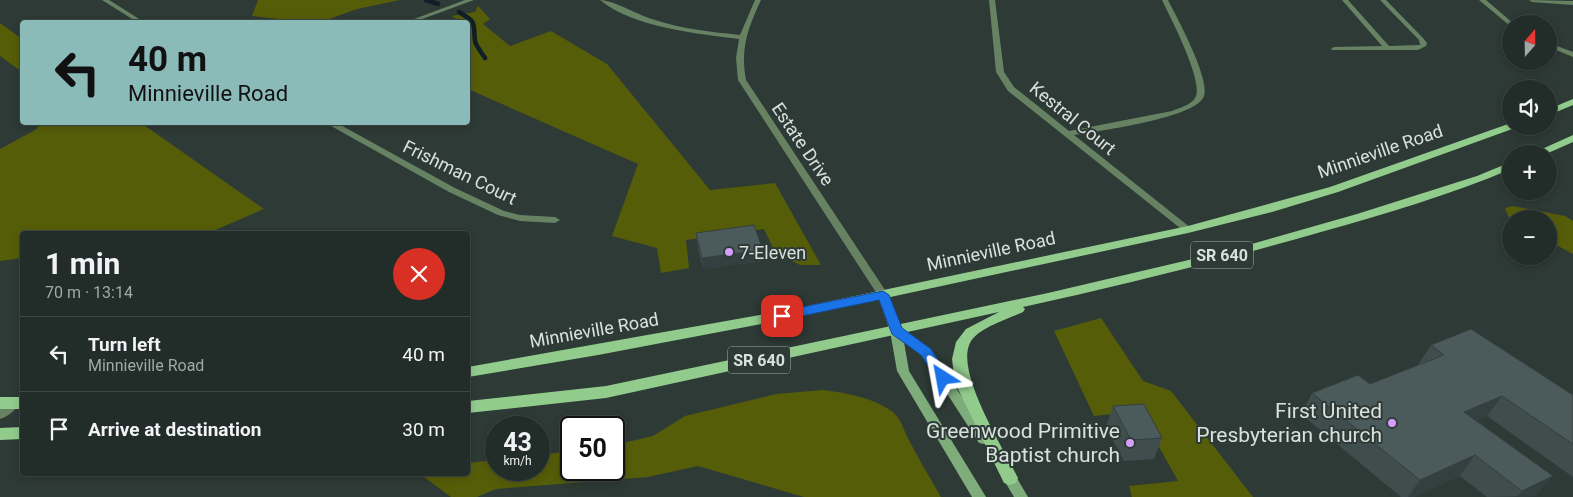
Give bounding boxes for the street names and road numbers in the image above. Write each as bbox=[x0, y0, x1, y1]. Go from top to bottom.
street label: Kestral Court bbox=[1026, 77, 1120, 159]
street label: Estate Drive bbox=[768, 99, 838, 189]
street label: Minnieville Road bbox=[1315, 120, 1445, 182]
street label: Frishman Court bbox=[400, 135, 520, 209]
street label: Minnieville Road bbox=[925, 227, 1057, 275]
road number: SR 640 bbox=[1191, 242, 1253, 268]
street label: Minnieville Road bbox=[528, 308, 660, 352]
road number: SR 640 bbox=[728, 346, 790, 374]

